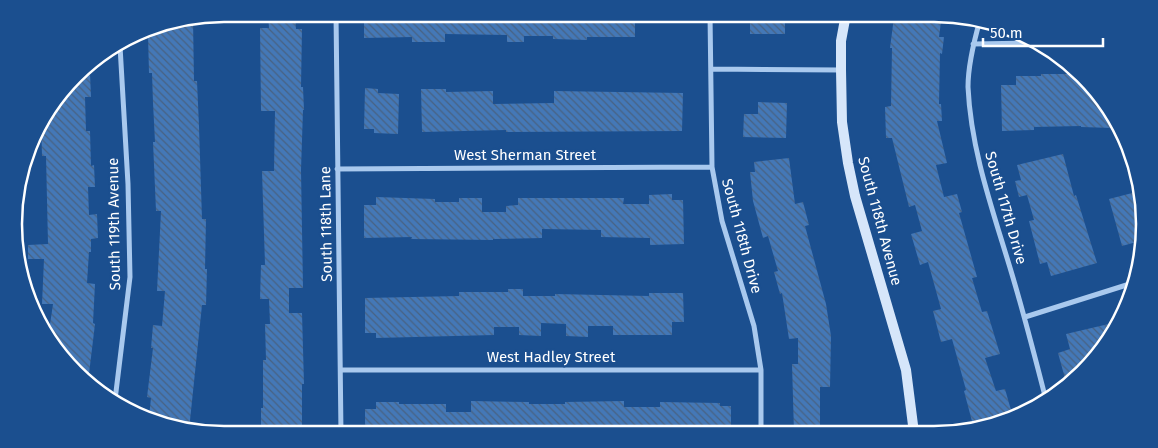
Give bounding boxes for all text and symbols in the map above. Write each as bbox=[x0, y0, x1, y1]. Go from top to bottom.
scale bar bbox=[983, 15, 1103, 47]
text: 50 m bbox=[990, 24, 1023, 42]
street label: West Sherman Street bbox=[454, 146, 597, 164]
street label: South 117th Drive bbox=[981, 149, 1031, 267]
street label: South 118th Avenue bbox=[854, 155, 906, 287]
street label: South 119th Avenue bbox=[104, 158, 124, 290]
street label: South 118th Lane bbox=[316, 166, 336, 282]
street label: South 118th Drive bbox=[718, 177, 766, 295]
street label: West Hadley Street bbox=[487, 348, 616, 366]

